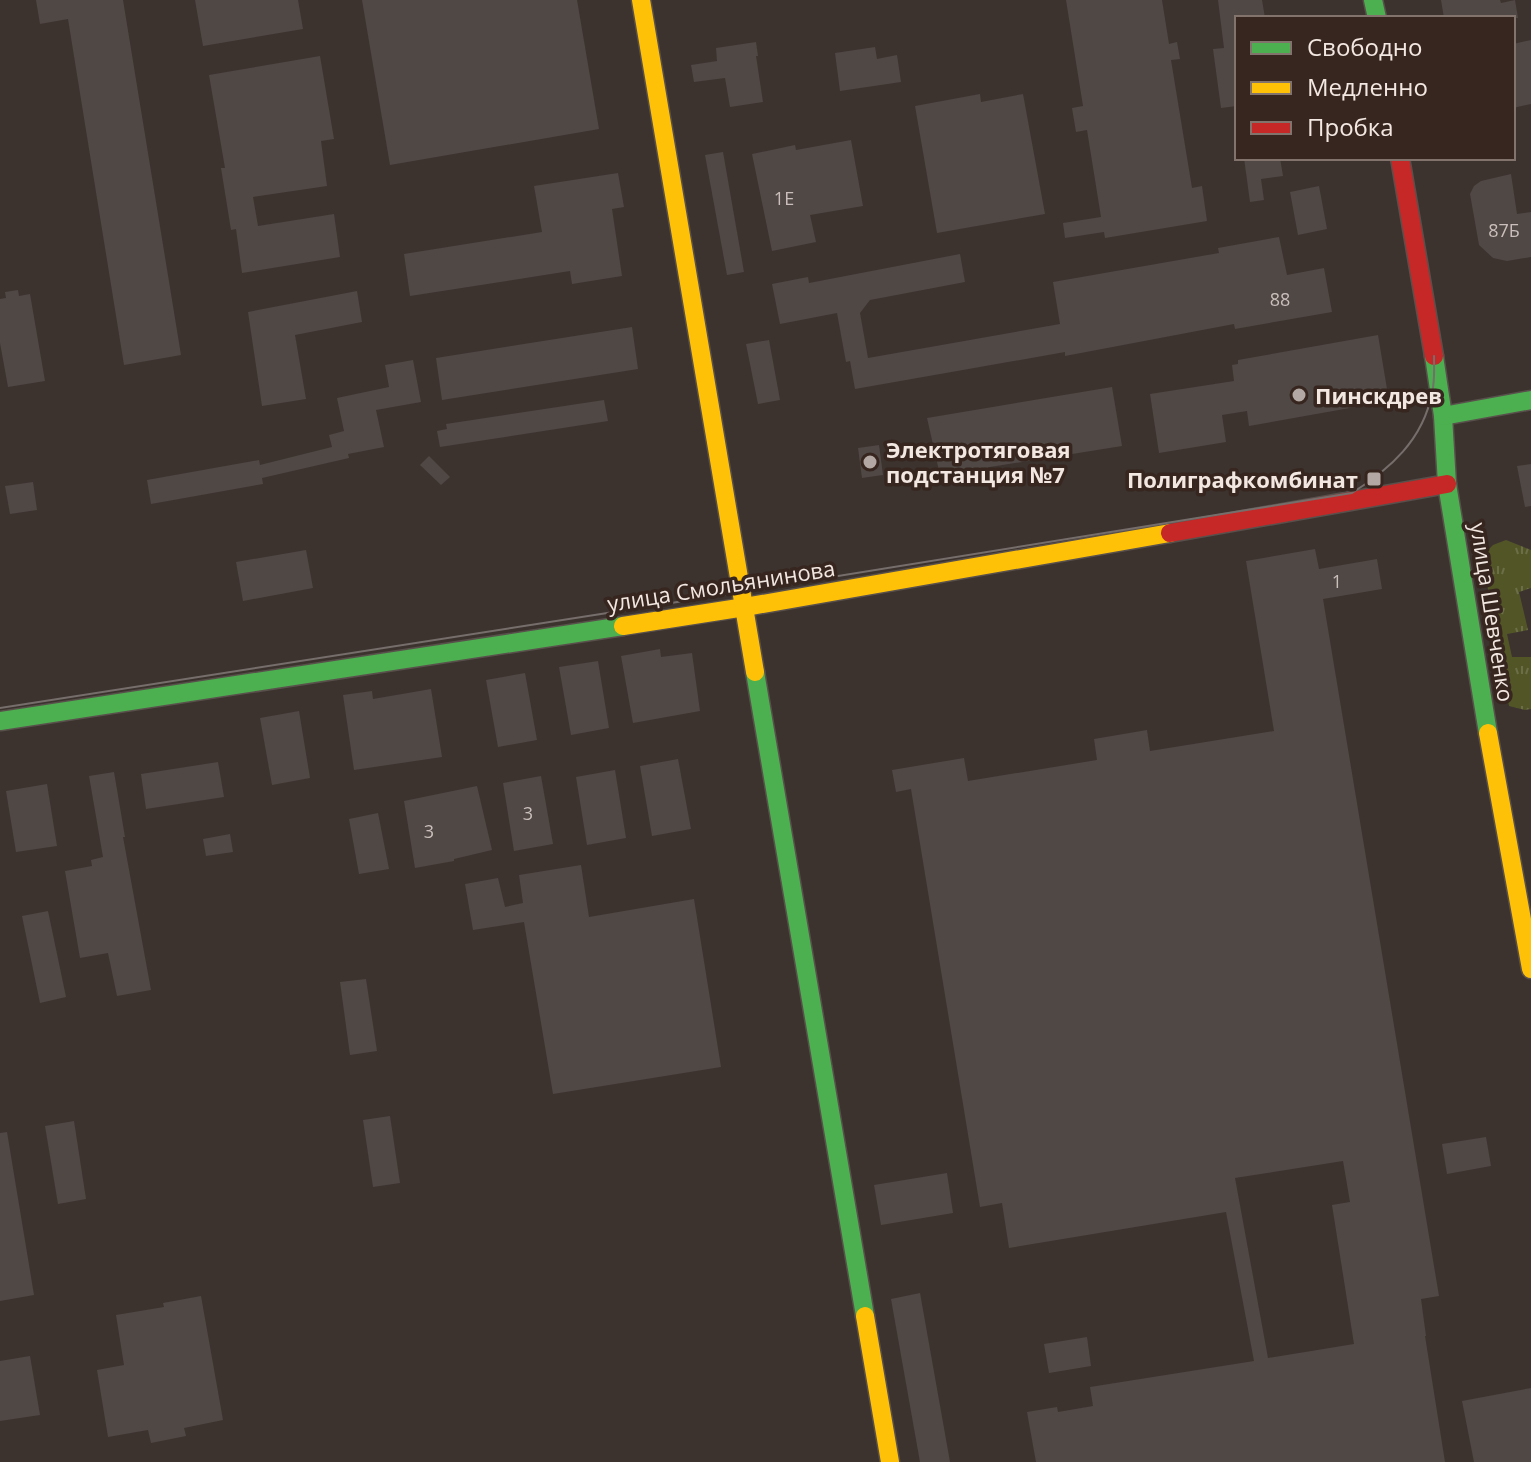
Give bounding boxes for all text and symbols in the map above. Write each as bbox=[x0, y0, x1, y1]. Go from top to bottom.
legend bbox=[1235, 16, 1515, 160]
text: Свободно bbox=[1307, 30, 1422, 63]
text: Медленно bbox=[1307, 70, 1428, 103]
text: Пробка bbox=[1307, 110, 1394, 143]
house number: 1Е bbox=[774, 186, 794, 210]
house number: 87Б bbox=[1488, 218, 1520, 242]
house number: 88 bbox=[1270, 287, 1290, 311]
place label: Пинскдрев bbox=[1315, 380, 1442, 410]
marker: Пинскдрев bbox=[1290, 386, 1308, 404]
place label: Электротяговая подстанция №7 bbox=[886, 434, 1071, 489]
marker: Электротяговая подстанция №7 bbox=[861, 453, 879, 471]
place label: Полиграфкомбинат bbox=[1127, 464, 1358, 494]
marker: Полиграфкомбинат bbox=[1365, 470, 1383, 488]
street label: улица Шевченко bbox=[1464, 520, 1522, 704]
street label: улица Смольянинова bbox=[605, 552, 837, 618]
house number: 1 bbox=[1332, 569, 1342, 593]
house number: 3 bbox=[523, 801, 533, 825]
house number: 3 bbox=[424, 819, 434, 843]

